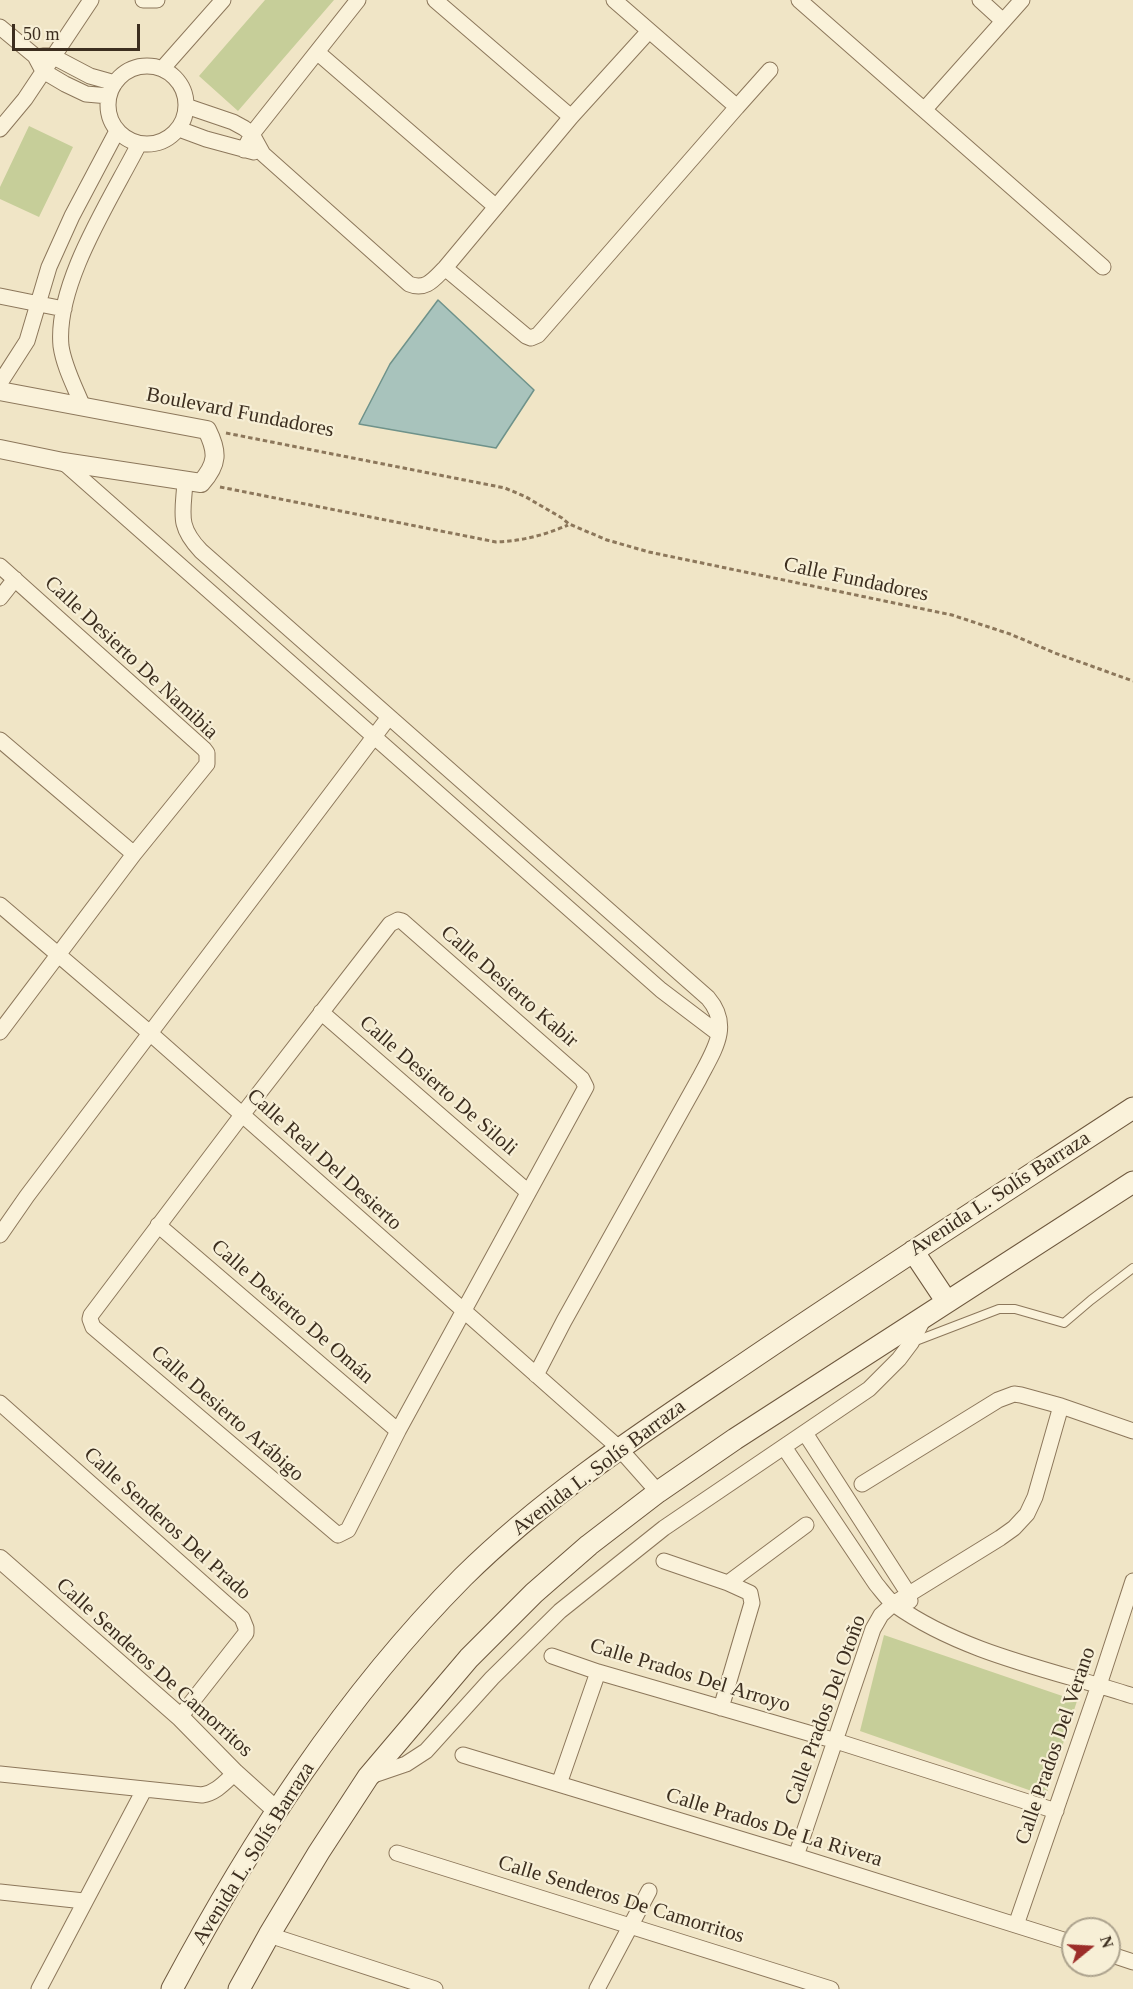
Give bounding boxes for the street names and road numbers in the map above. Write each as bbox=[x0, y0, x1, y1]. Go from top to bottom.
street label: Boulevard Fundadores bbox=[144, 382, 336, 444]
street label: Calle Fundadores bbox=[781, 552, 931, 608]
street label: Calle Desierto De Namibia bbox=[39, 571, 223, 745]
street label: Calle Desierto Kabir bbox=[435, 920, 583, 1054]
street label: Calle Desierto De Siloli bbox=[354, 1010, 522, 1162]
street label: Calle Real Del Desierto bbox=[241, 1084, 407, 1236]
street label: Avenida L. Solís Barraza bbox=[905, 1126, 1095, 1262]
street label: Calle Desierto De Omán bbox=[206, 1235, 378, 1389]
street label: Calle Desierto Arábigo bbox=[145, 1341, 309, 1487]
street label: Avenida L. Solís Barraza bbox=[507, 1395, 691, 1541]
street label: Calle Senderos Del Prado bbox=[78, 1442, 256, 1606]
street label: Calle Senderos De Camorritos bbox=[50, 1573, 258, 1763]
street label: Calle Prados Del Otoño bbox=[780, 1612, 872, 1808]
street label: Calle Prados Del Arroyo bbox=[587, 1634, 793, 1718]
street label: Calle Prados Del Verano bbox=[1010, 1644, 1102, 1848]
street label: Avenida L. Solís Barraza bbox=[187, 1758, 321, 1950]
street label: Calle Prados De La Rivera bbox=[663, 1783, 885, 1873]
street label: Calle Senderos De Camorritos bbox=[495, 1851, 747, 1949]

